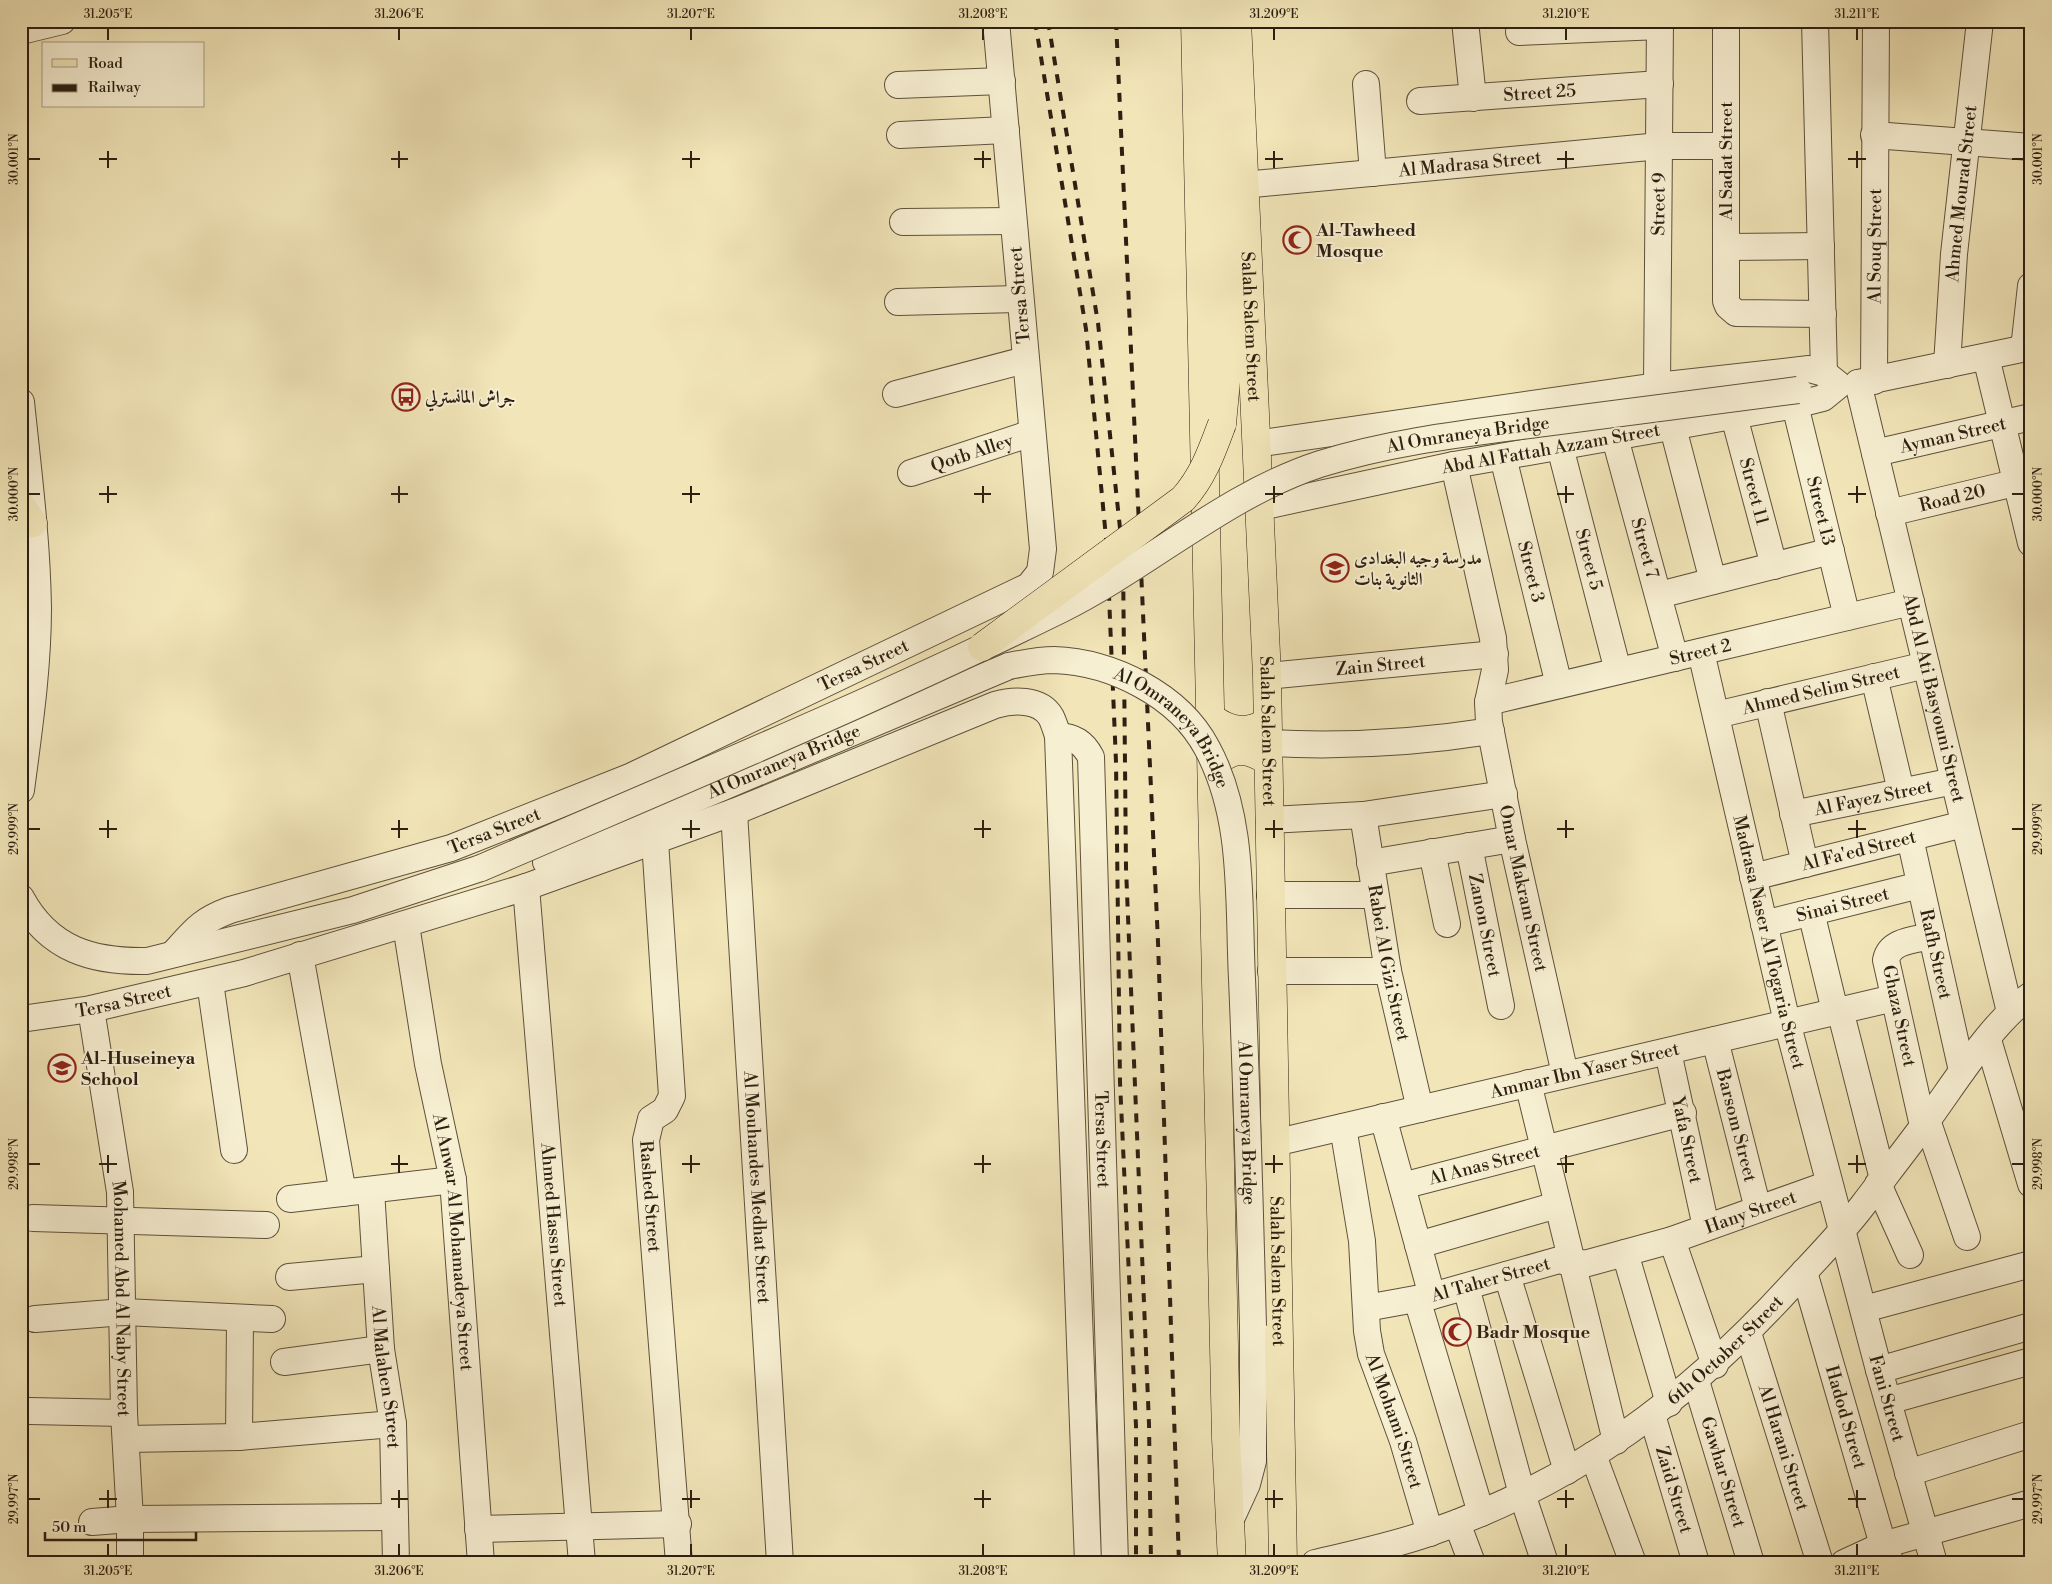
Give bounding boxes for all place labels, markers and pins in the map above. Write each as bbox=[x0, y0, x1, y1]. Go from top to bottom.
place label: Al-Tawheed Mosque bbox=[1315, 219, 1416, 263]
mosque icon: Al-Tawheed Mosque bbox=[1282, 225, 1312, 255]
bus stop icon: جراش المانسترلي bbox=[391, 382, 421, 412]
place label: جراش المانسترلي bbox=[424, 386, 515, 412]
place label: مدرسة وجيه البغدادى الثانوية بنات bbox=[1354, 547, 1482, 591]
school or university icon: مدرسة وجيه البغدادى الثانوية بنات bbox=[1320, 553, 1350, 583]
place label: Al-Huseineya School bbox=[80, 1047, 196, 1091]
school or university icon: Al-Huseineya School bbox=[47, 1053, 77, 1083]
mosque icon: Badr Mosque bbox=[1442, 1317, 1472, 1347]
place label: Badr Mosque bbox=[1476, 1321, 1590, 1344]

